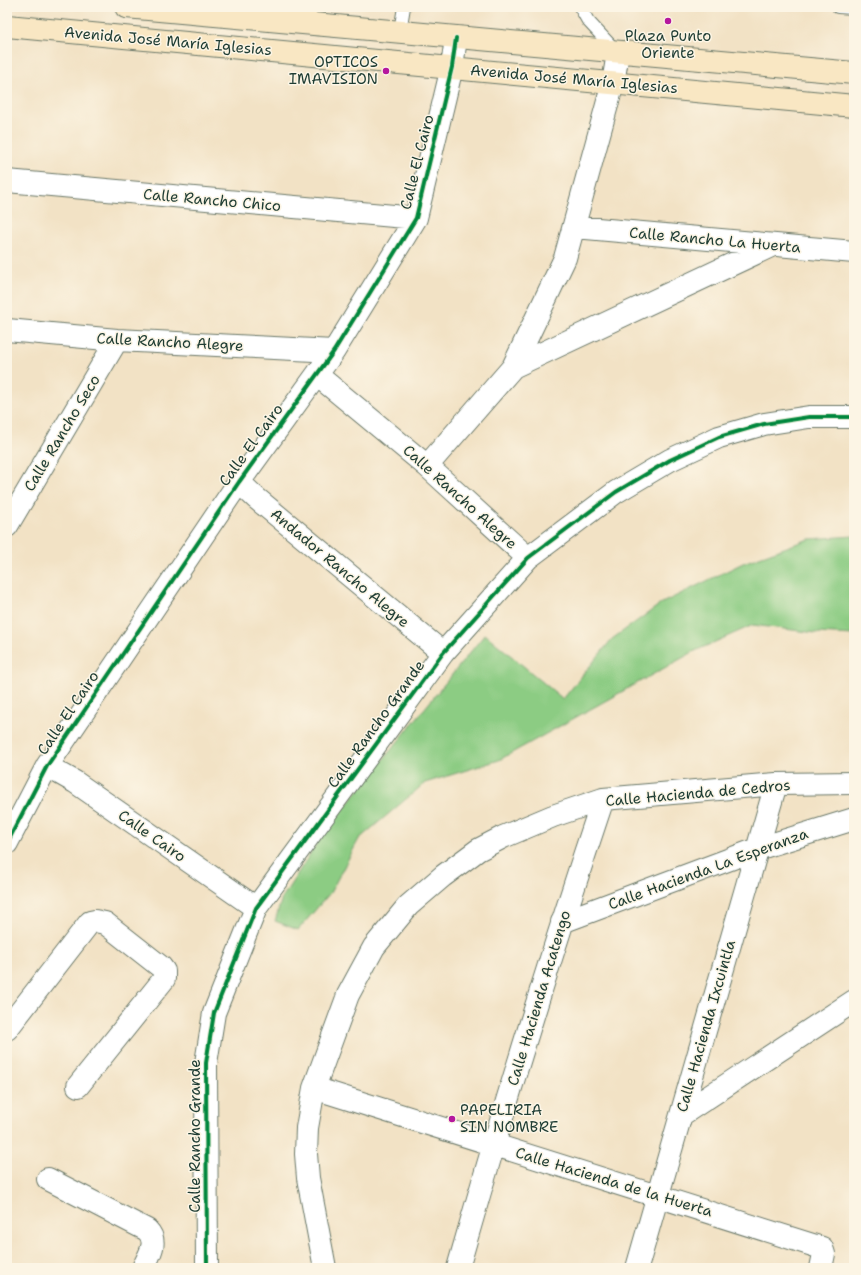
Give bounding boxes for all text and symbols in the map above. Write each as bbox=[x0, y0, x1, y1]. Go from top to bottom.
marker: Plaza Punto Oriente bbox=[663, 16, 673, 26]
street label: Avenida José María Iglesias bbox=[63, 22, 273, 60]
place label: Plaza Punto Oriente bbox=[625, 26, 711, 63]
place label: OPTICOS IMAVISION bbox=[289, 52, 378, 89]
street label: Avenida José María Iglesias bbox=[469, 60, 679, 98]
marker: OPTICOS IMAVISION bbox=[381, 66, 391, 76]
street label: Calle El Cairo bbox=[396, 112, 438, 212]
street label: Calle Rancho Chico bbox=[142, 184, 282, 216]
street label: Calle Rancho La Huerta bbox=[628, 223, 802, 258]
street label: Calle Rancho Alegre bbox=[96, 328, 244, 356]
street label: Calle Rancho Seco bbox=[19, 371, 105, 495]
street label: Calle El Cairo bbox=[214, 400, 288, 490]
street label: Calle Rancho Alegre bbox=[399, 440, 521, 554]
street label: Andador Rancho Alegre bbox=[266, 504, 414, 632]
street label: Calle Rancho Grande bbox=[323, 656, 429, 792]
street label: Calle El Cairo bbox=[33, 667, 103, 759]
street label: Calle Hacienda de Cedros bbox=[605, 775, 791, 811]
street label: Calle Cairo bbox=[114, 805, 190, 867]
street label: Calle Hacienda La Esperanza bbox=[605, 823, 811, 915]
street label: Calle Hacienda Acatengo bbox=[503, 908, 575, 1088]
street label: Calle Hacienda Ixcuintla bbox=[672, 937, 740, 1114]
street label: Calle Rancho Grande bbox=[185, 1059, 205, 1213]
place label: PAPELIRIA SIN NOMBRE bbox=[460, 1100, 558, 1137]
marker: PAPELIRIA SIN NOMBRE bbox=[447, 1114, 457, 1124]
street label: Calle Hacienda de la Huerta bbox=[513, 1142, 716, 1222]

